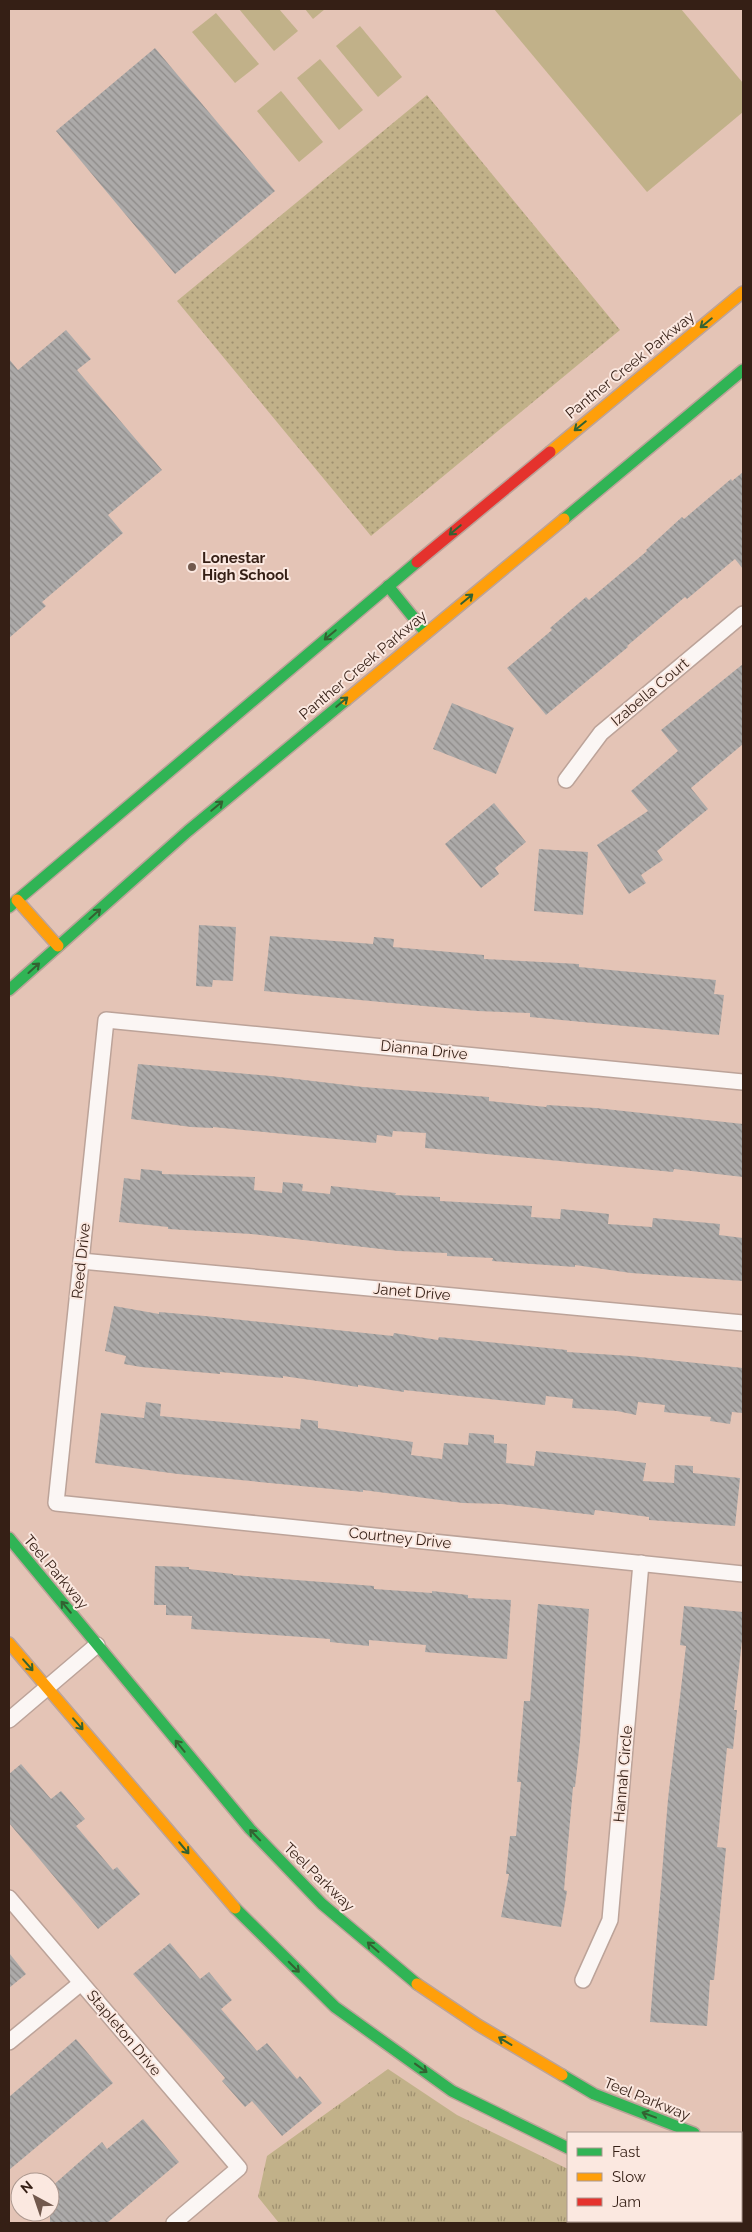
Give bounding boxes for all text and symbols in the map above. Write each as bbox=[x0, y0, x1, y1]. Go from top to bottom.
street label: Panther Creek Parkway bbox=[562, 307, 698, 423]
one-way arrow bbox=[699, 318, 712, 329]
one-way arrow bbox=[574, 421, 587, 432]
one-way arrow bbox=[449, 524, 462, 535]
place label: Lonestar High School bbox=[202, 549, 289, 584]
marker: Lonestar High School bbox=[186, 561, 198, 573]
one-way arrow bbox=[460, 593, 473, 604]
street label: Panther Creek Parkway bbox=[296, 606, 430, 724]
one-way arrow bbox=[324, 629, 337, 640]
street label: Izabella Court bbox=[607, 654, 693, 730]
one-way arrow bbox=[335, 697, 348, 708]
one-way arrow bbox=[210, 801, 223, 812]
one-way arrow bbox=[88, 908, 101, 919]
one-way arrow bbox=[27, 962, 40, 974]
street label: Dianna Drive bbox=[380, 1036, 469, 1064]
street label: Reed Drive bbox=[68, 1222, 94, 1300]
street label: Janet Drive bbox=[373, 1280, 452, 1304]
street label: Courtney Drive bbox=[348, 1524, 452, 1552]
street label: Teel Parkway bbox=[20, 1531, 92, 1613]
one-way arrow bbox=[60, 1601, 71, 1614]
one-way arrow bbox=[22, 1658, 33, 1671]
one-way arrow bbox=[73, 1718, 84, 1731]
street label: Hannah Circle bbox=[610, 1725, 636, 1823]
one-way arrow bbox=[174, 1740, 185, 1753]
one-way arrow bbox=[249, 1828, 261, 1841]
street label: Teel Parkway bbox=[280, 1839, 358, 1915]
one-way arrow bbox=[178, 1841, 190, 1854]
one-way arrow bbox=[366, 1941, 379, 1952]
one-way arrow bbox=[288, 1961, 301, 1973]
street label: Stapleton Drive bbox=[83, 1986, 165, 2080]
one-way arrow bbox=[498, 2035, 512, 2045]
one-way arrow bbox=[414, 2063, 428, 2073]
street label: Teel Parkway bbox=[601, 2074, 693, 2124]
one-way arrow bbox=[641, 2110, 656, 2119]
legend bbox=[567, 2132, 742, 2222]
text: Fast bbox=[612, 2143, 640, 2161]
text: Slow bbox=[612, 2168, 646, 2186]
north arrow bbox=[10, 2172, 60, 2222]
text: N bbox=[17, 2177, 36, 2197]
text: Jam bbox=[612, 2193, 641, 2211]

